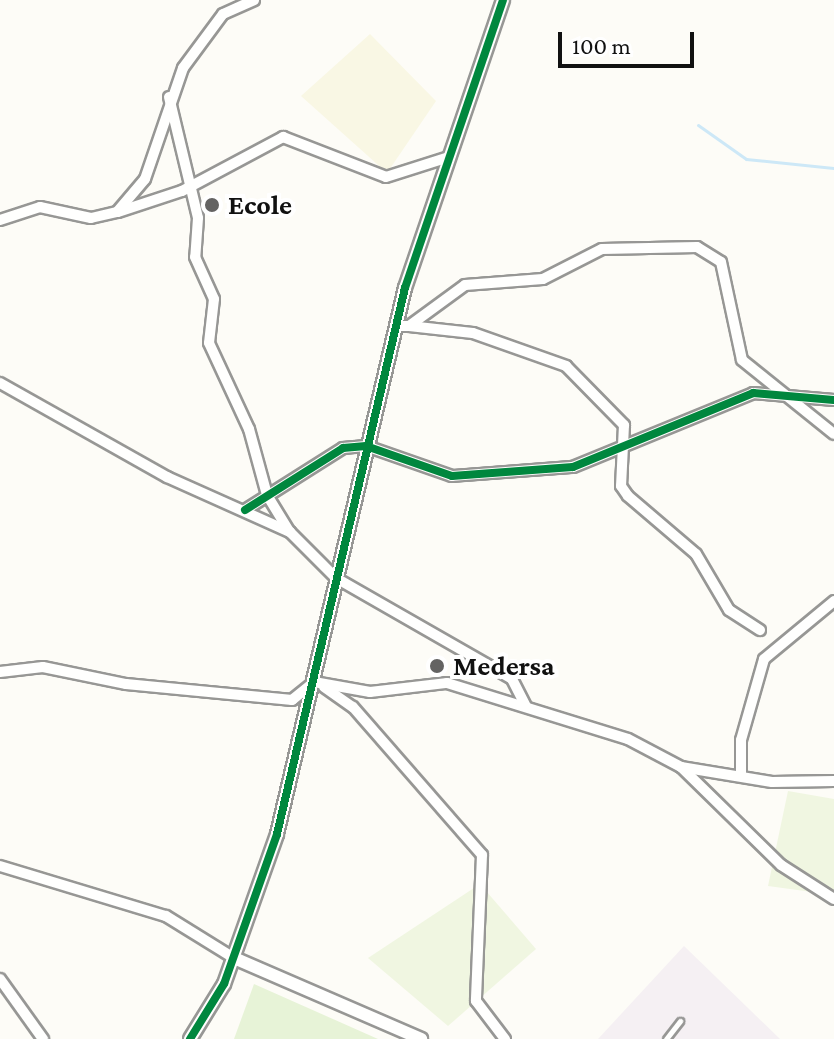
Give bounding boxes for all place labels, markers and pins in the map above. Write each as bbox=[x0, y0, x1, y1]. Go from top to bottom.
place label: Ecole bbox=[228, 188, 292, 222]
marker: Ecole bbox=[203, 196, 221, 214]
place label: Medersa bbox=[453, 649, 555, 683]
marker: Medersa bbox=[428, 657, 446, 675]

